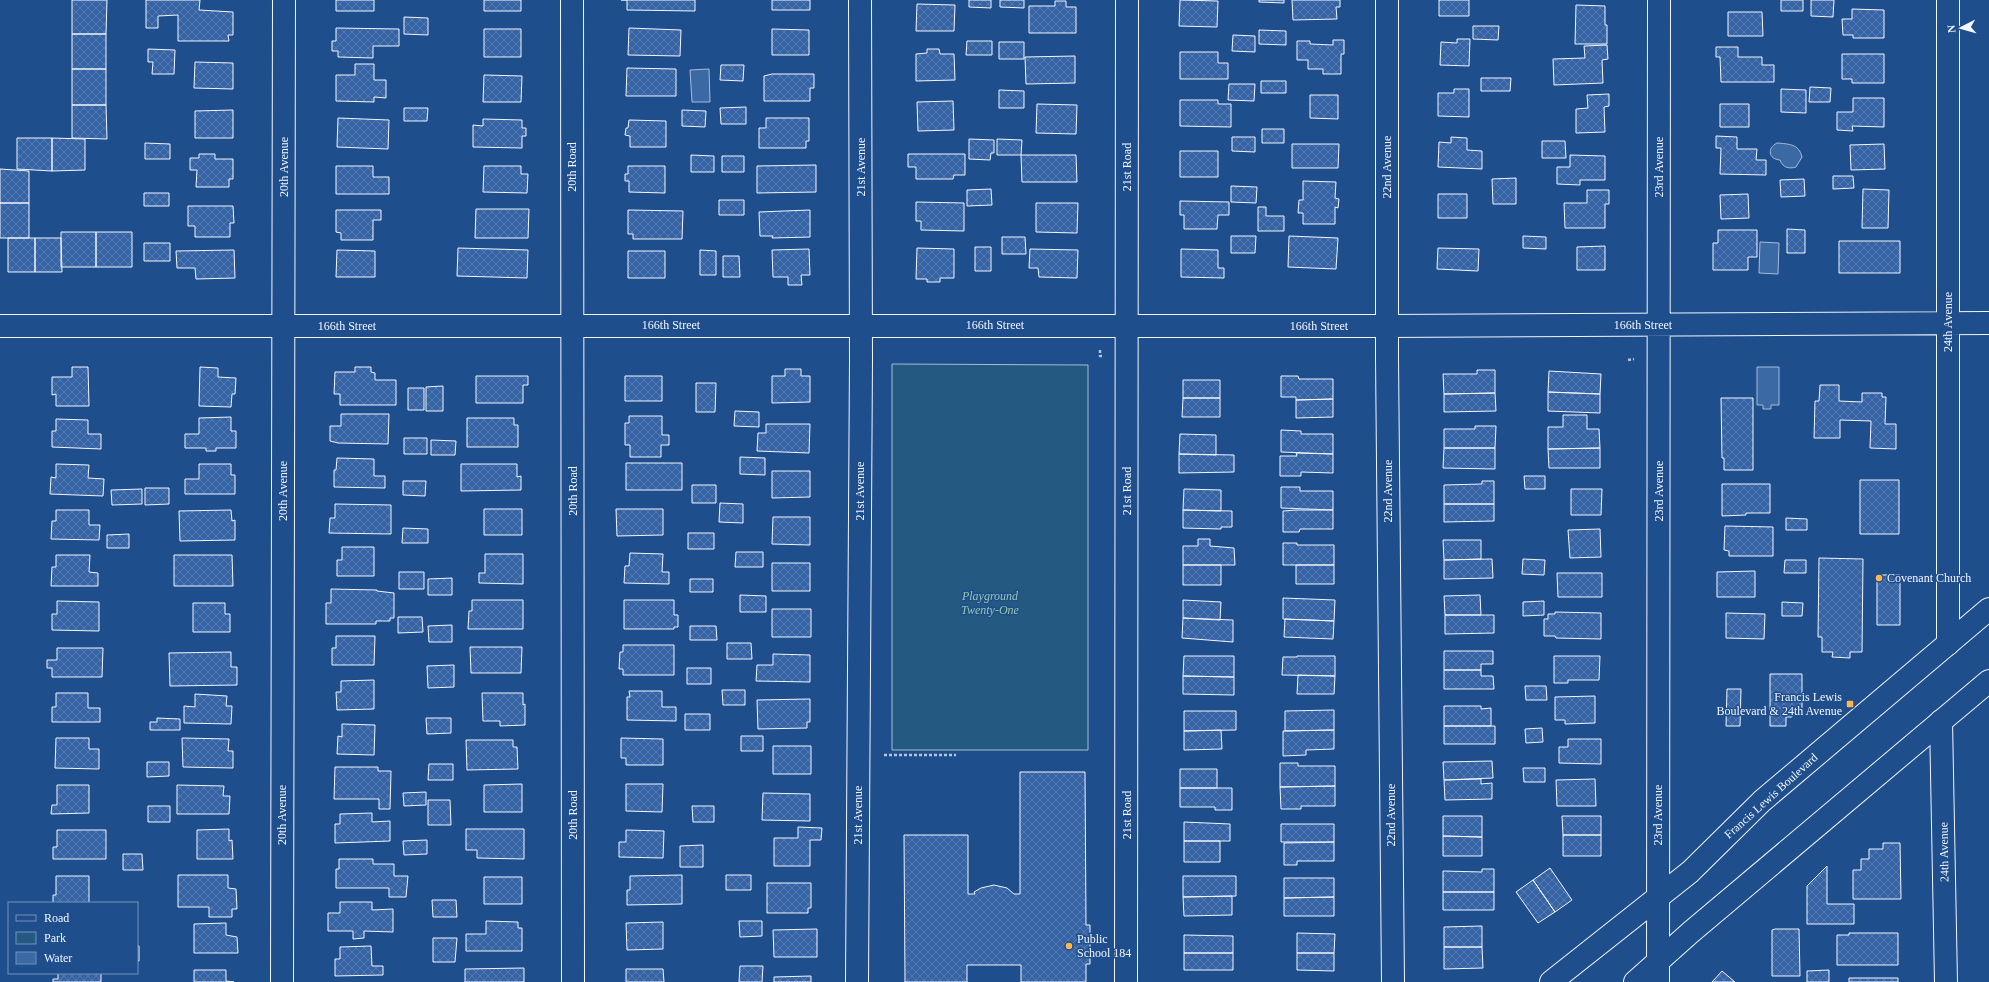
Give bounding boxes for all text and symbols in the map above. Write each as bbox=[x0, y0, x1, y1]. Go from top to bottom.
north arrow bbox=[1941, 8, 1981, 48]
text: N bbox=[1945, 24, 1957, 34]
street label: 22nd Avenue bbox=[1380, 136, 1394, 198]
street label: 20th Avenue bbox=[277, 137, 291, 197]
street label: 23rd Avenue bbox=[1652, 137, 1666, 197]
street label: 21st Avenue bbox=[854, 138, 868, 196]
street label: 20th Road bbox=[565, 142, 579, 192]
street label: 21st Road bbox=[1120, 143, 1134, 191]
street label: 24th Avenue bbox=[1941, 292, 1955, 352]
street label: 166th Street bbox=[642, 318, 701, 332]
street label: 166th Street bbox=[966, 318, 1025, 332]
street label: 166th Street bbox=[1614, 318, 1673, 332]
street label: 166th Street bbox=[318, 319, 377, 333]
street label: 166th Street bbox=[1290, 319, 1349, 333]
street label: 22nd Avenue bbox=[1381, 460, 1395, 522]
street label: 20th Avenue bbox=[276, 461, 290, 521]
street label: 23rd Avenue bbox=[1652, 461, 1666, 521]
street label: 21st Avenue bbox=[853, 462, 867, 520]
street label: 20th Road bbox=[566, 466, 580, 516]
street label: 21st Road bbox=[1120, 467, 1134, 515]
place label: Covenant Church bbox=[1887, 571, 1971, 585]
marker: Covenant Church bbox=[1874, 573, 1884, 583]
park label: Playground Twenty-One bbox=[961, 589, 1020, 617]
place label: Francis Lewis Boulevard & 24th Avenue bbox=[1717, 690, 1842, 718]
marker: Francis Lewis Boulevard & 24th Avenue bbox=[1845, 699, 1855, 709]
street label: Francis Lewis Boulevard bbox=[1721, 750, 1821, 842]
street label: 22nd Avenue bbox=[1384, 784, 1398, 846]
street label: 20th Avenue bbox=[275, 785, 289, 845]
street label: 23rd Avenue bbox=[1651, 785, 1665, 845]
street label: 21st Avenue bbox=[851, 786, 865, 844]
street label: 20th Road bbox=[566, 790, 580, 840]
street label: 21st Road bbox=[1120, 791, 1134, 839]
street label: 24th Avenue bbox=[1936, 822, 1952, 882]
legend bbox=[8, 902, 138, 974]
text: Road bbox=[44, 911, 69, 925]
text: Park bbox=[44, 931, 66, 945]
place label: Public School 184 bbox=[1077, 932, 1131, 960]
marker: Public School 184 bbox=[1064, 941, 1074, 951]
text: Water bbox=[44, 951, 72, 965]

